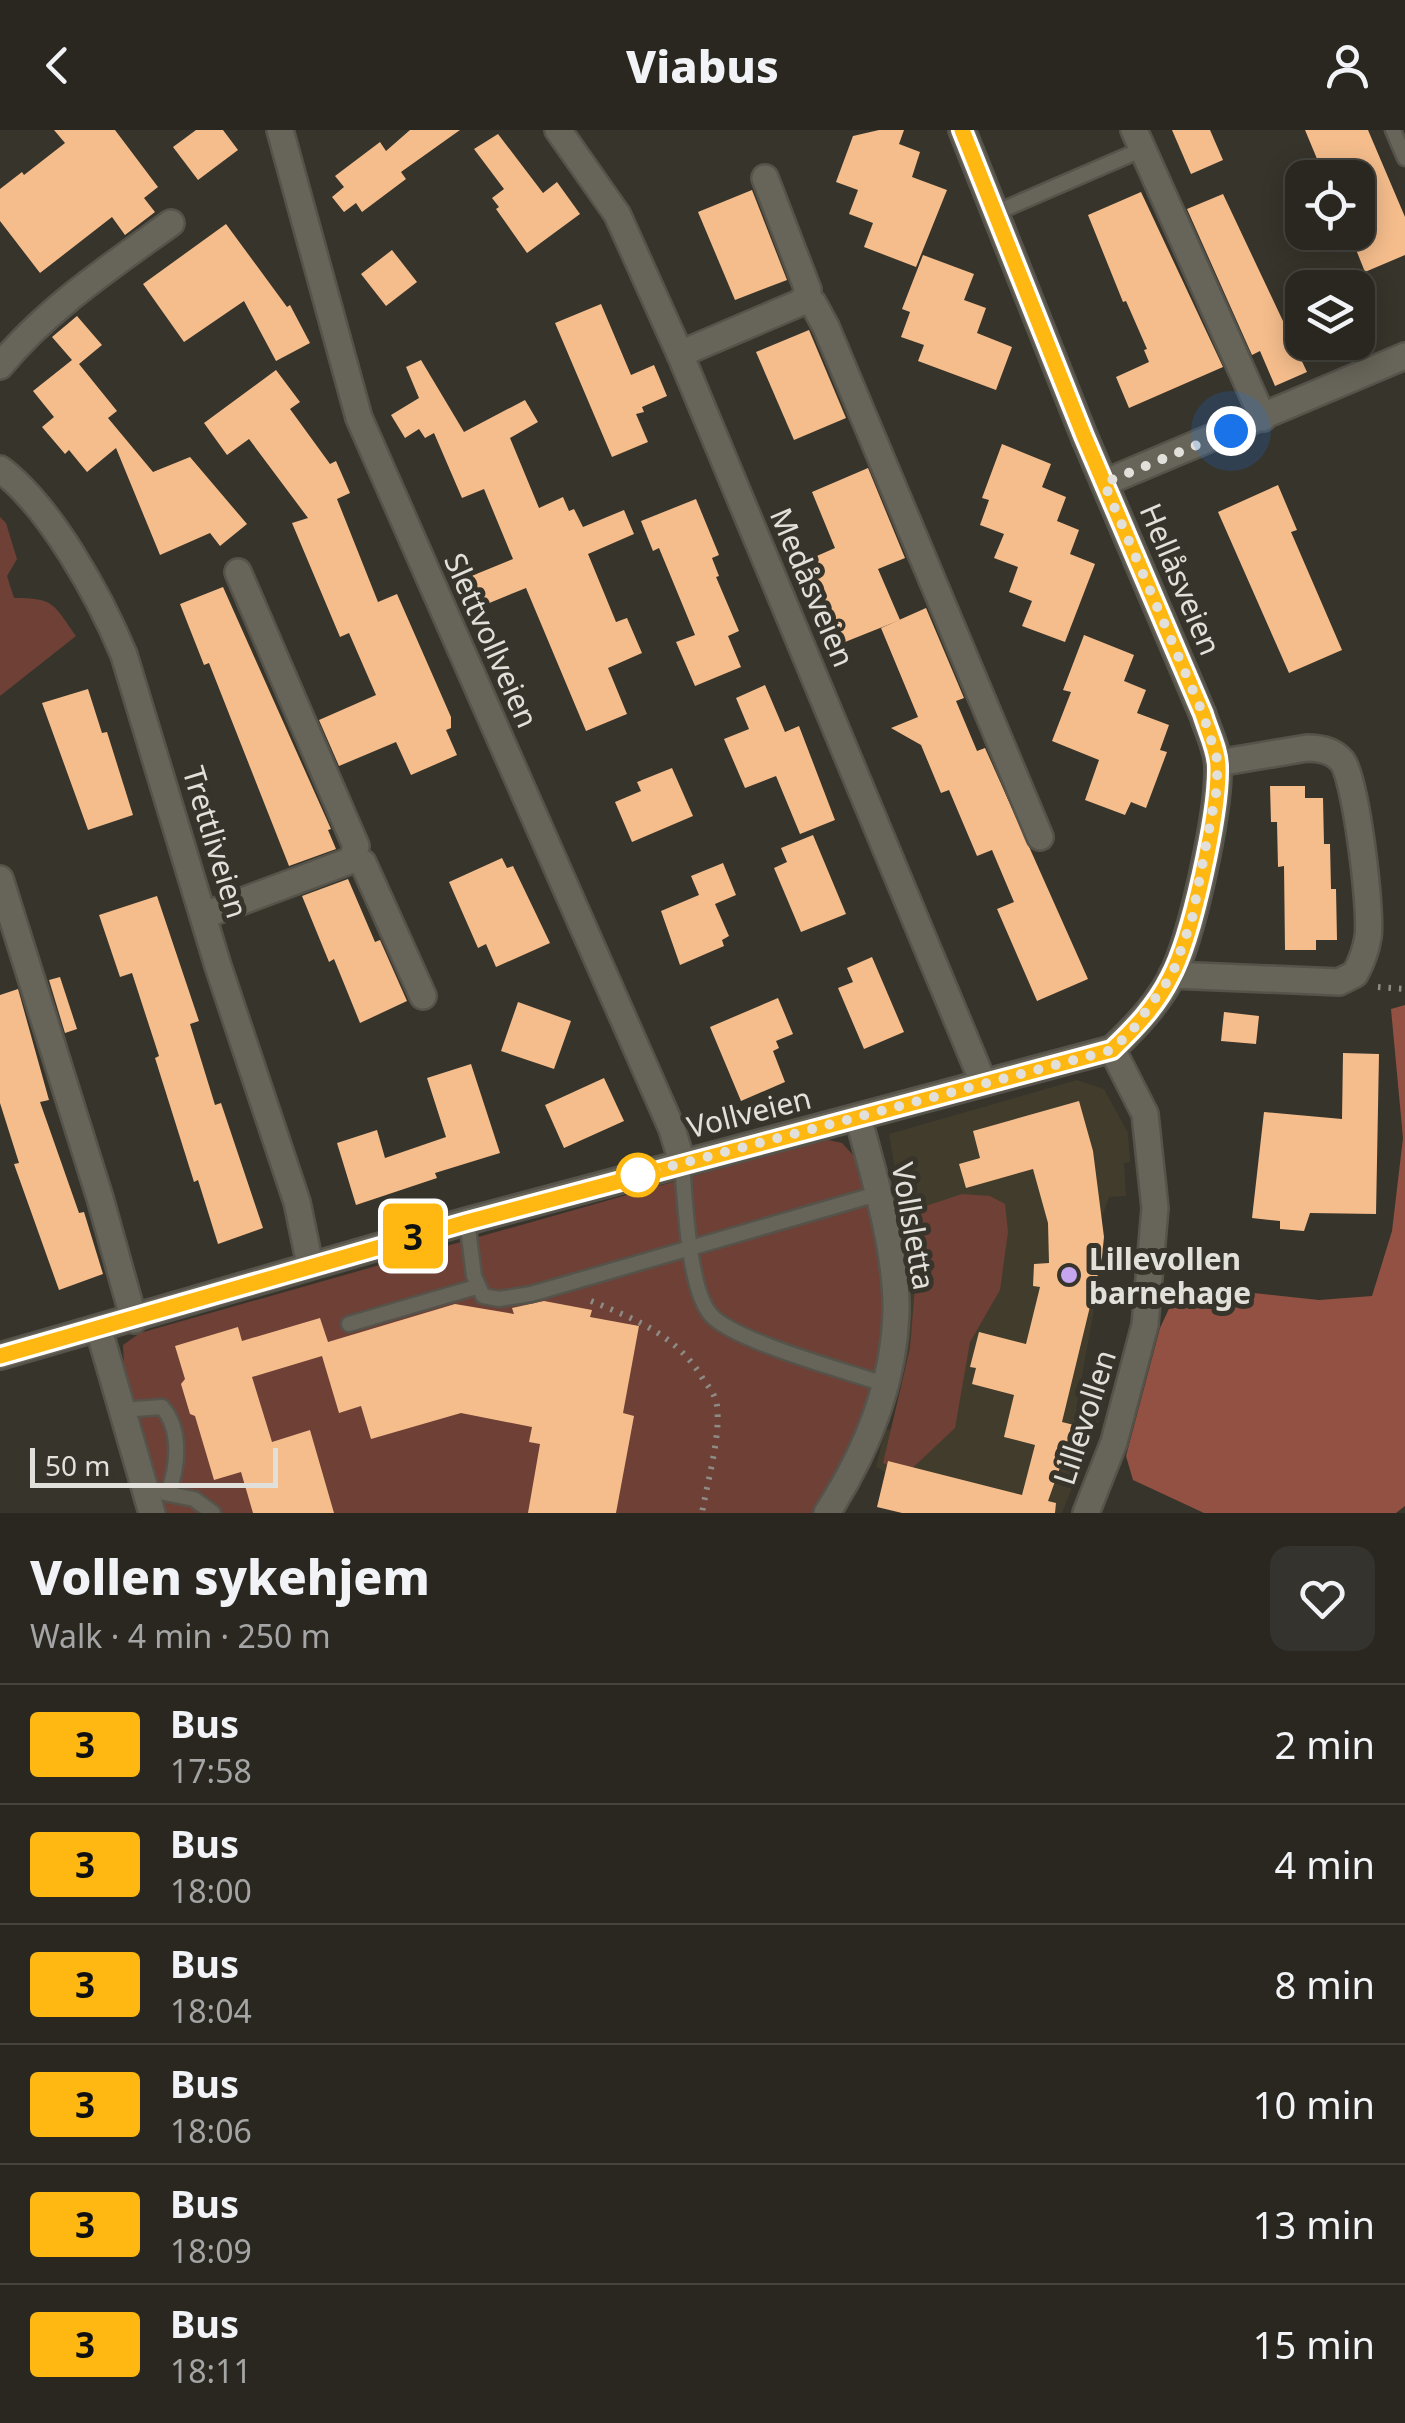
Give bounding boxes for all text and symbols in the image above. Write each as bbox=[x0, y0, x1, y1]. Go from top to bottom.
text: Viabus bbox=[626, 35, 779, 96]
icon: back bbox=[30, 38, 85, 93]
icon: person bbox=[1320, 38, 1375, 93]
map controls bbox=[1285, 160, 1375, 360]
button: locate bbox=[1285, 160, 1375, 250]
button: layers bbox=[1285, 270, 1375, 360]
your location bbox=[1206, 406, 1256, 456]
street label: Hellåsveien bbox=[1131, 497, 1231, 661]
street label: Medåsveien bbox=[761, 501, 865, 673]
street label: Slettvollveien bbox=[435, 546, 549, 734]
street label: Trettliveien bbox=[174, 761, 258, 923]
street label: Vollveien bbox=[683, 1077, 815, 1147]
unlabelled marker bbox=[617, 1154, 659, 1196]
street label: Vollsletta bbox=[883, 1159, 945, 1293]
line badge: 3 bbox=[380, 1204, 446, 1268]
text: 3 bbox=[403, 1213, 423, 1260]
place label: Lillevollen barnehage bbox=[1089, 1238, 1251, 1313]
marker: Lillevollen barnehage bbox=[1058, 1264, 1080, 1286]
street label: Lillevollen bbox=[1043, 1344, 1125, 1490]
scale bar bbox=[30, 1443, 278, 1488]
text: 50 m bbox=[45, 1446, 111, 1484]
text: Vollen sykehjem bbox=[30, 1544, 430, 1609]
button: heart bbox=[1270, 1546, 1375, 1651]
text: Walk · 4 min · 250 m bbox=[30, 1614, 331, 1657]
text: Bus bbox=[170, 1697, 239, 1749]
text: 2 min bbox=[1275, 1718, 1375, 1770]
text: 3 bbox=[75, 1721, 95, 1768]
text: 17:58 bbox=[170, 1749, 252, 1792]
text: Bus bbox=[170, 1817, 239, 1869]
text: 4 min bbox=[1275, 1838, 1375, 1890]
text: 3 bbox=[75, 1841, 95, 1888]
text: 18:00 bbox=[170, 1869, 252, 1912]
text: Bus bbox=[170, 1937, 239, 1989]
text: 8 min bbox=[1275, 1958, 1375, 2010]
text: 3 bbox=[75, 1961, 95, 2008]
text: 18:04 bbox=[170, 1989, 252, 2032]
text: Bus bbox=[170, 2057, 239, 2109]
text: 10 min bbox=[1253, 2078, 1375, 2130]
text: 3 bbox=[75, 2081, 95, 2128]
text: 18:06 bbox=[170, 2109, 252, 2152]
text: Bus bbox=[170, 2177, 239, 2229]
text: 13 min bbox=[1253, 2198, 1375, 2250]
text: 3 bbox=[75, 2201, 95, 2248]
text: 18:09 bbox=[170, 2229, 252, 2272]
text: Bus bbox=[170, 2297, 239, 2349]
text: 15 min bbox=[1253, 2318, 1375, 2370]
text: 3 bbox=[75, 2321, 95, 2368]
text: 18:11 bbox=[170, 2349, 252, 2392]

